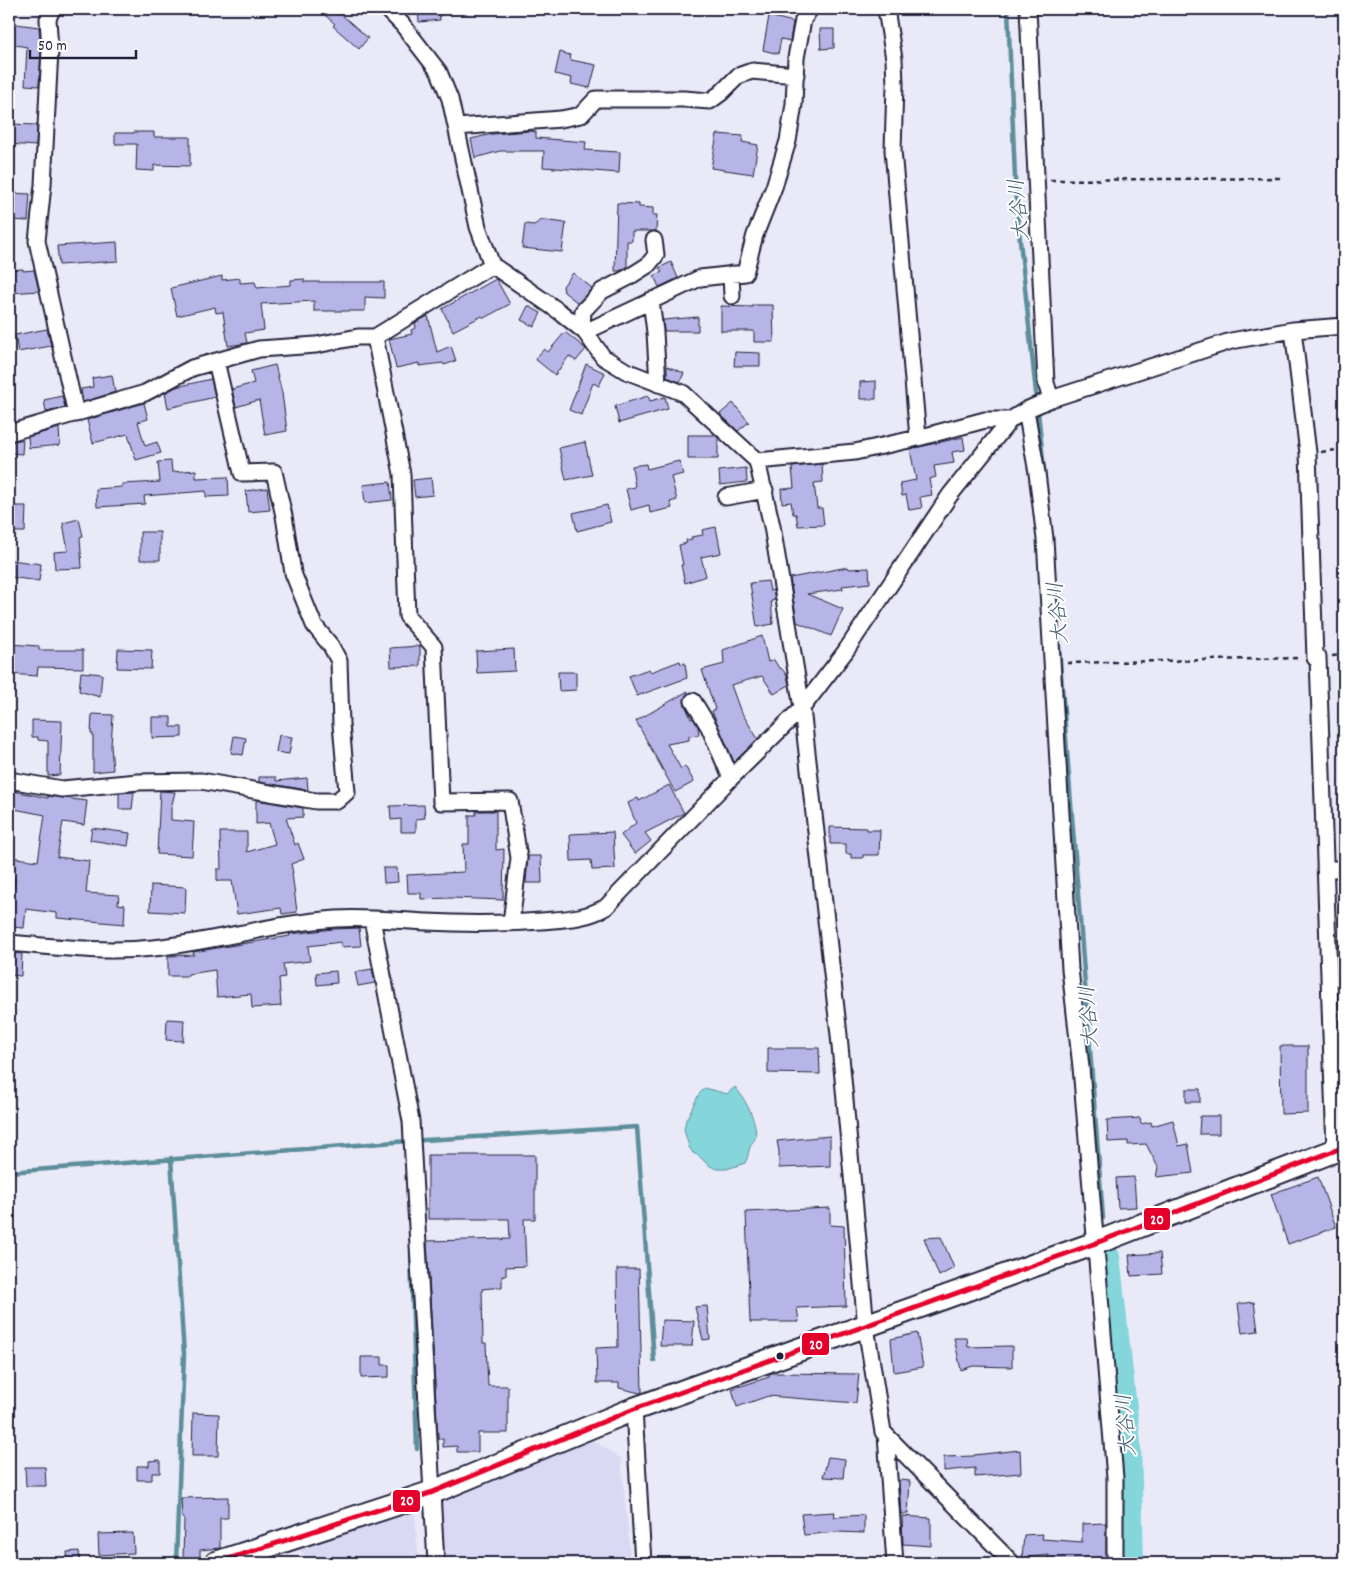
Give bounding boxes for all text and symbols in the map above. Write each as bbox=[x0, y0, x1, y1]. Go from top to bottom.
scale bar bbox=[30, 28, 136, 60]
text: 50 m bbox=[38, 36, 67, 58]
water label: 大谷川 bbox=[1003, 177, 1039, 242]
water label: 大谷川 bbox=[1042, 580, 1078, 645]
water label: 大谷川 bbox=[1074, 984, 1108, 1049]
line badge: 20 bbox=[1143, 1207, 1171, 1231]
text: 20 bbox=[1150, 1211, 1164, 1231]
line badge: 20 bbox=[801, 1332, 830, 1356]
text: 20 bbox=[809, 1336, 823, 1356]
unlabelled marker bbox=[775, 1351, 785, 1361]
water label: 大谷川 bbox=[1110, 1392, 1146, 1457]
line badge: 20 bbox=[392, 1489, 421, 1513]
text: 20 bbox=[400, 1492, 414, 1512]

